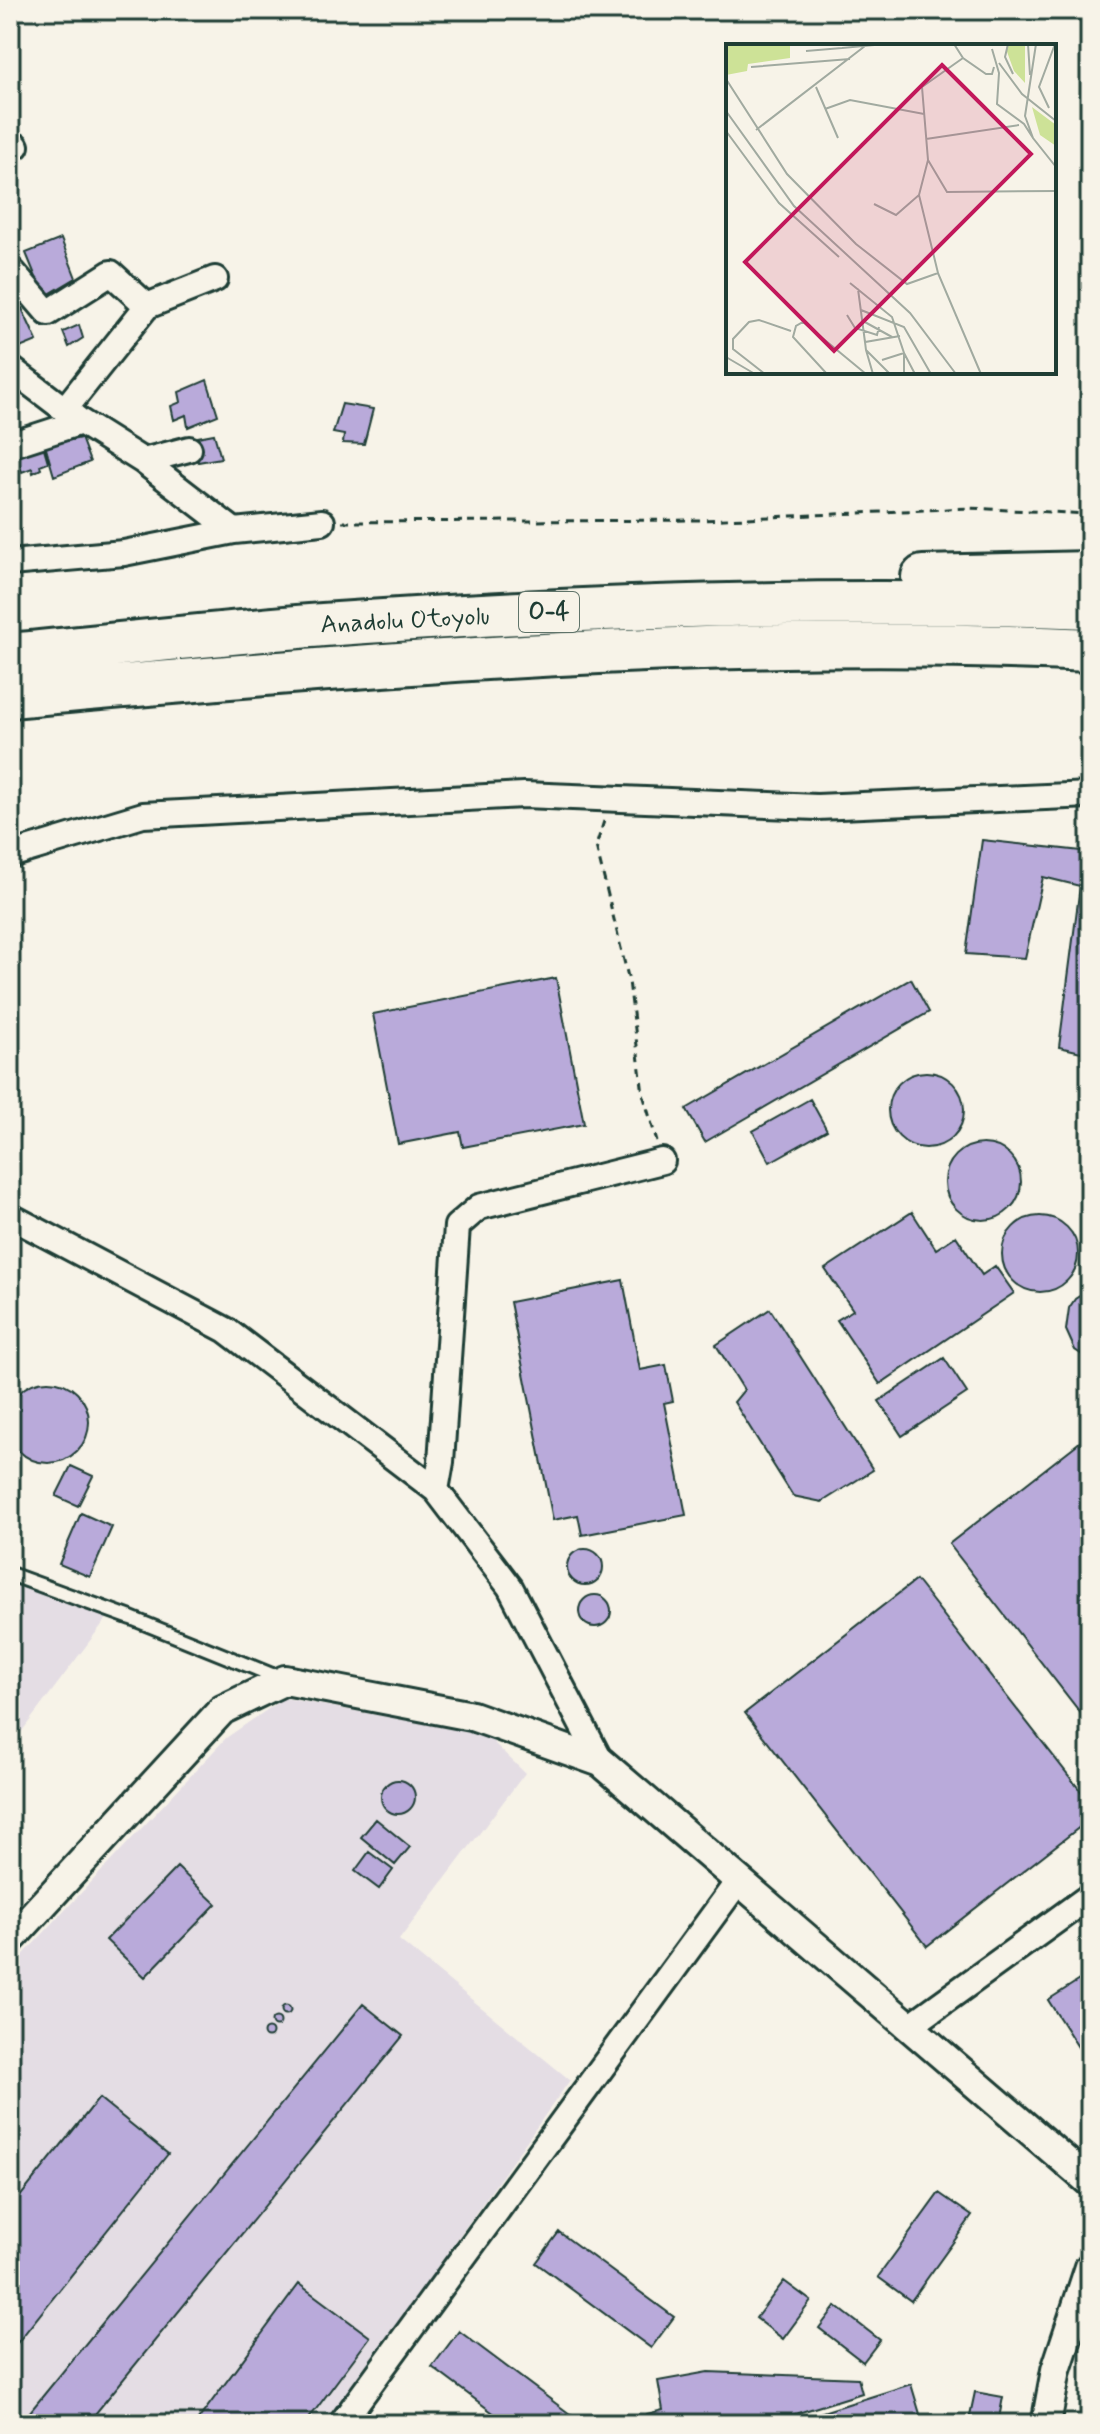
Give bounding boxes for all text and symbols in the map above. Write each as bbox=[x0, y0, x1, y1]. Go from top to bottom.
inset map bbox=[726, 44, 1056, 374]
road number: O-4 bbox=[519, 592, 579, 632]
street label: Anadolu Otoyolu bbox=[319, 600, 491, 642]

